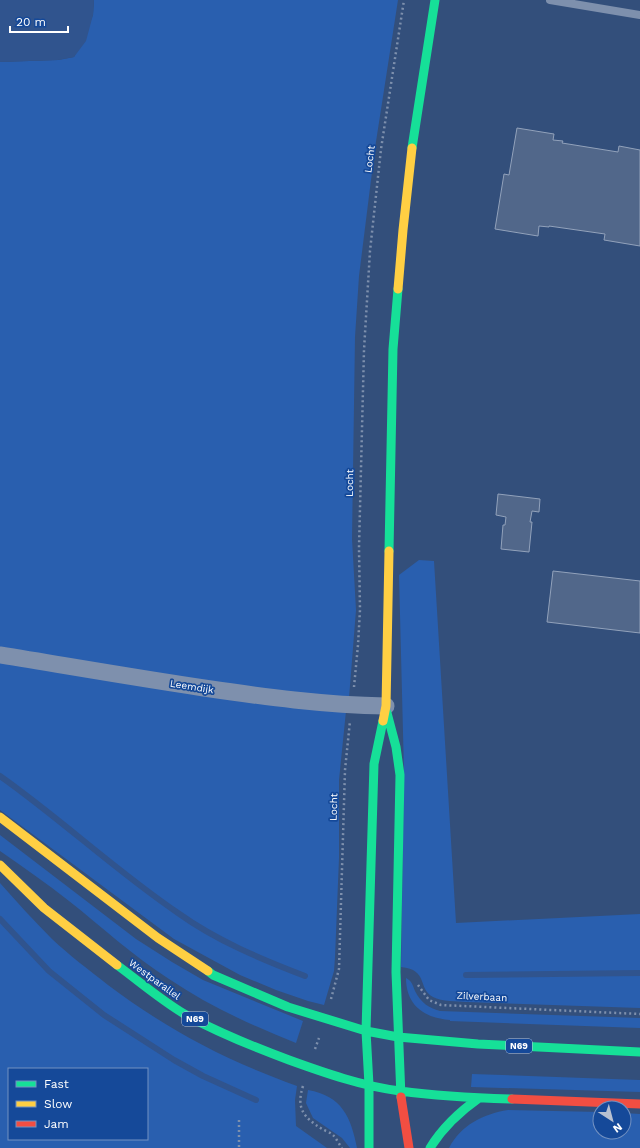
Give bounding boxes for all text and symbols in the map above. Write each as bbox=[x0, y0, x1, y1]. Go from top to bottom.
scale bar bbox=[10, 8, 68, 34]
text: 20 m bbox=[16, 15, 46, 29]
street label: Locht bbox=[362, 144, 377, 174]
street label: Locht bbox=[344, 468, 355, 497]
street label: Leemdijk bbox=[169, 678, 215, 695]
street label: Locht bbox=[328, 792, 340, 821]
street label: Westparallel bbox=[127, 957, 183, 1002]
street label: Zilverbaan bbox=[456, 990, 508, 1003]
road number: N69 bbox=[182, 1012, 208, 1026]
road number: N69 bbox=[506, 1039, 532, 1053]
legend bbox=[8, 1068, 148, 1140]
text: Fast bbox=[44, 1077, 69, 1091]
text: Slow bbox=[44, 1097, 72, 1111]
north arrow bbox=[592, 1100, 632, 1140]
text: Jam bbox=[44, 1117, 69, 1131]
text: N bbox=[610, 1120, 625, 1135]

